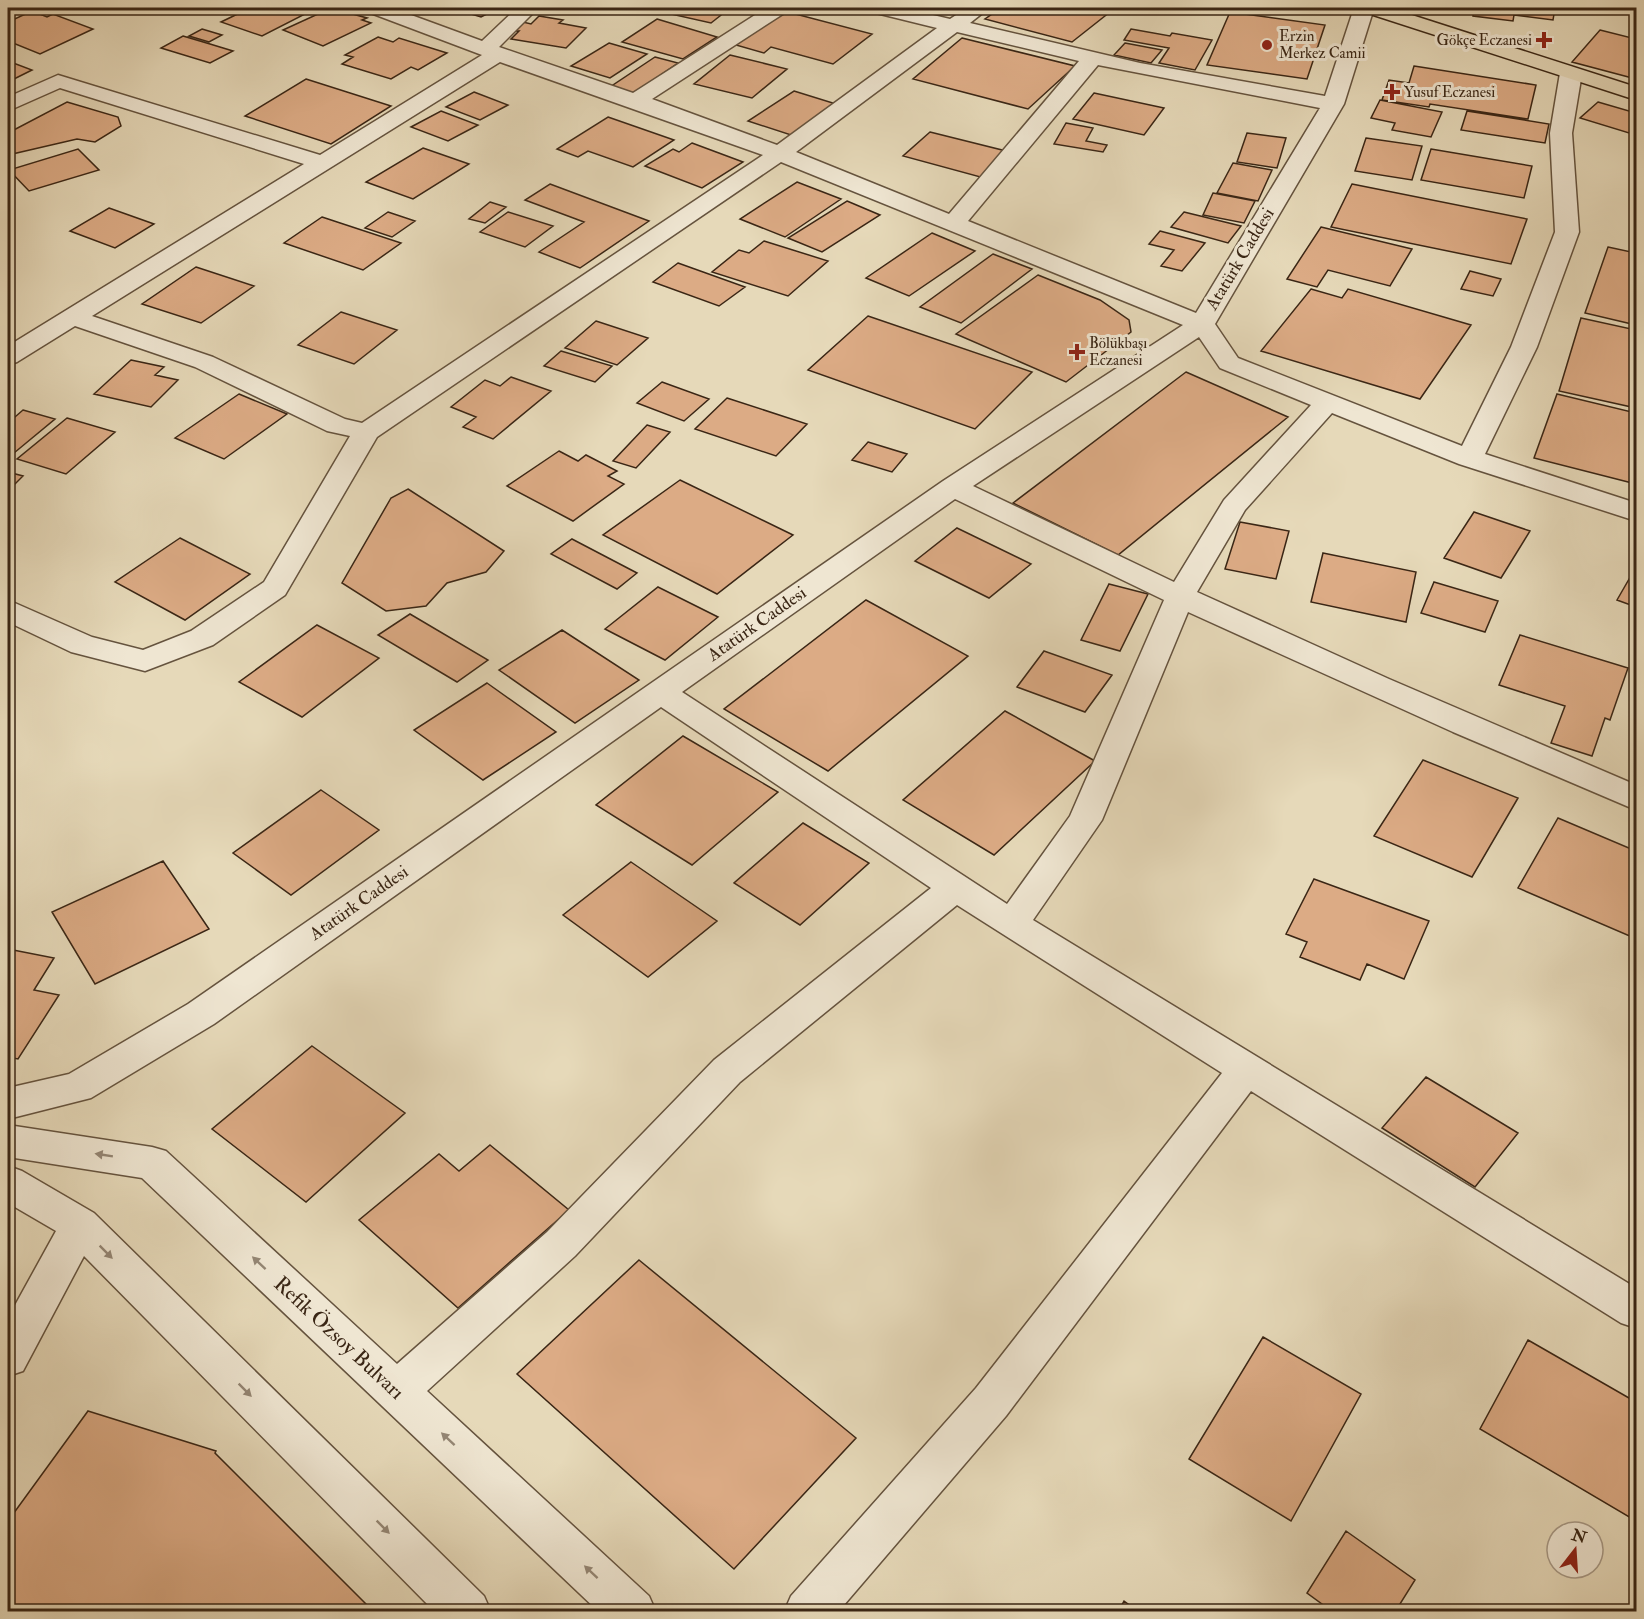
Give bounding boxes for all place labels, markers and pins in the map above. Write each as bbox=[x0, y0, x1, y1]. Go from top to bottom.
place label: Erzin Merkez Camii bbox=[1279, 27, 1365, 63]
place label: Gökçe Eczanesi bbox=[1436, 31, 1532, 50]
marker: Gökçe Eczanesi bbox=[1537, 33, 1551, 47]
marker: Erzin Merkez Camii bbox=[1260, 38, 1274, 52]
place label: Yusuf Eczanesi bbox=[1404, 83, 1495, 102]
marker: Yusuf Eczanesi bbox=[1385, 85, 1399, 99]
place label: Bölükbaşı Eczanesi bbox=[1089, 334, 1147, 370]
marker: Bölükbaşı Eczanesi bbox=[1070, 345, 1084, 359]

